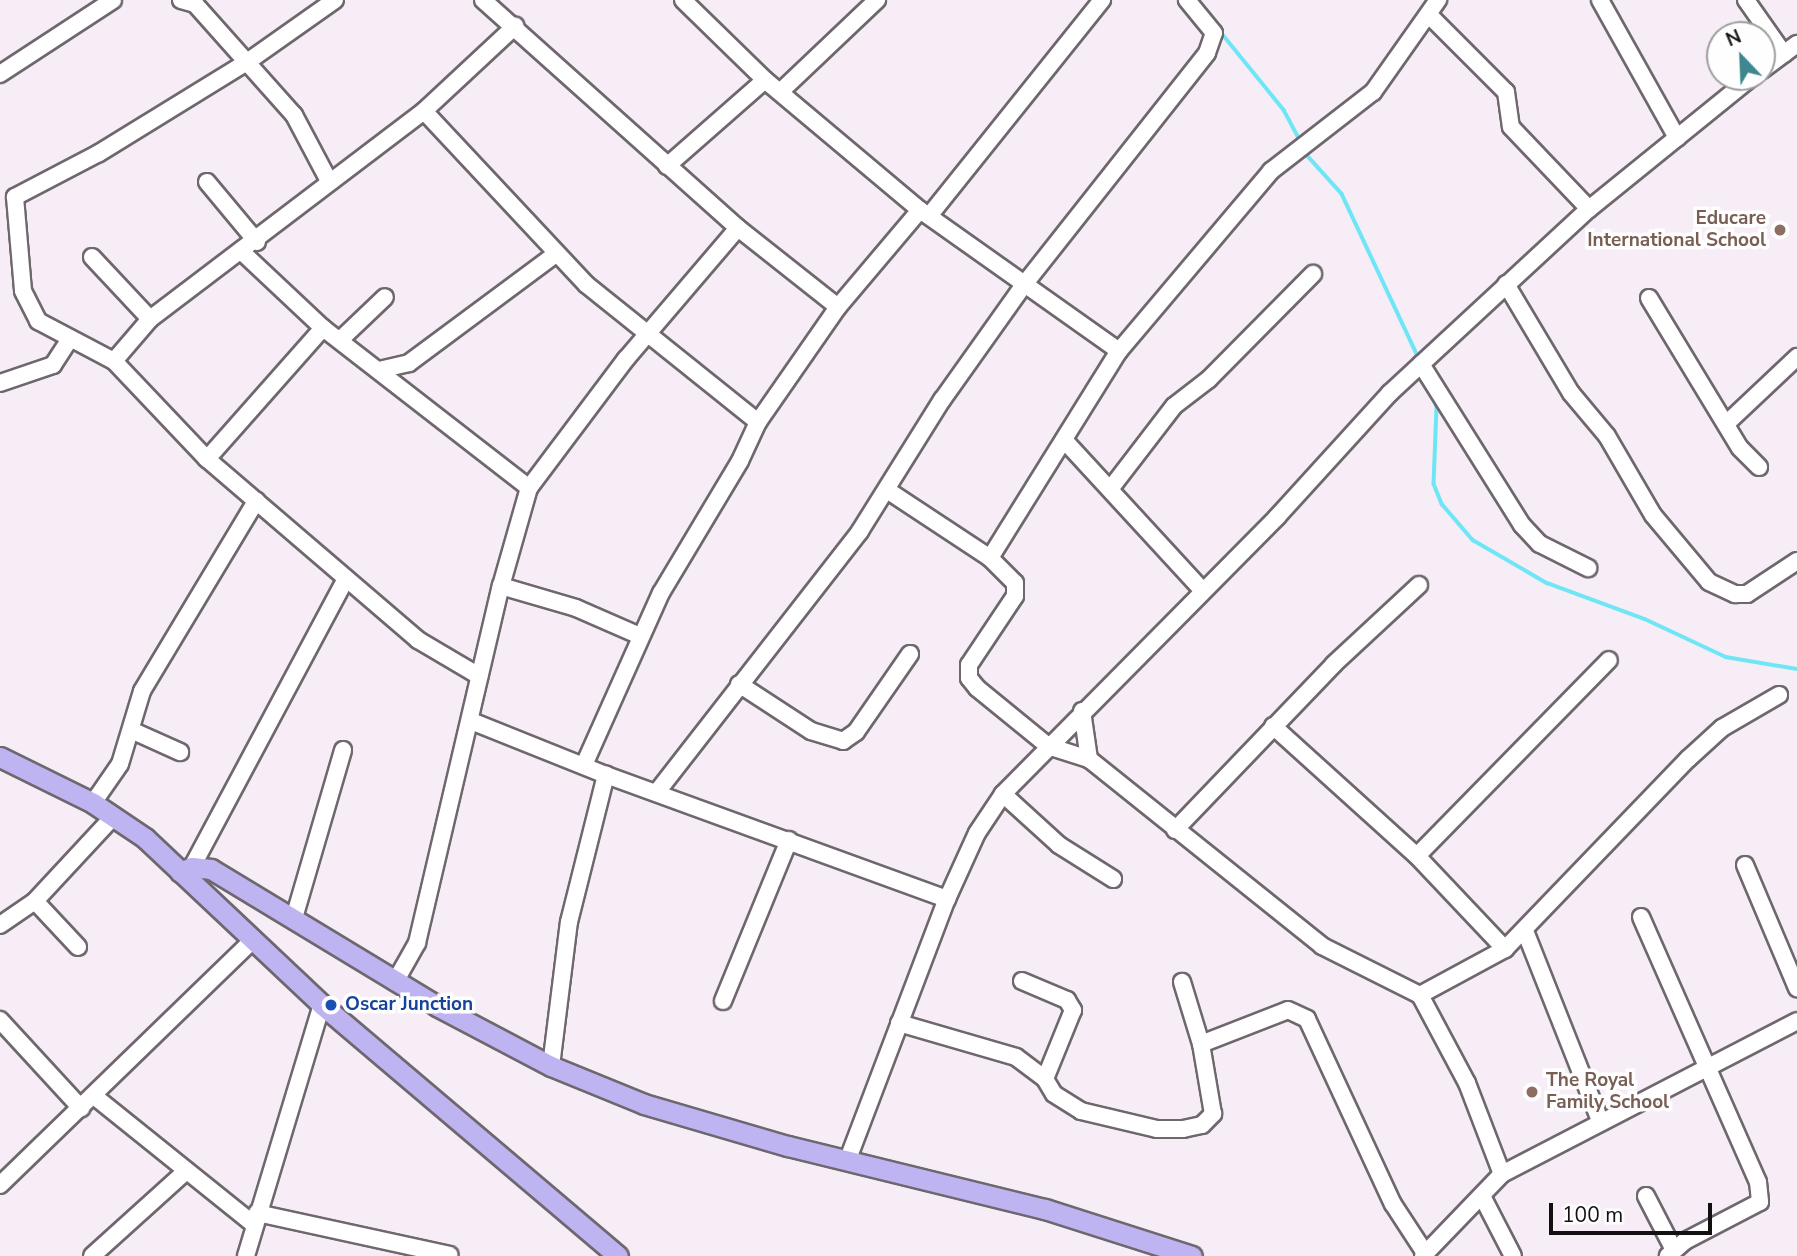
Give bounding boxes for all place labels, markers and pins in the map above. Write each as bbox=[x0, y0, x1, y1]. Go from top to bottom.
place label: Educare International School bbox=[1587, 208, 1766, 252]
marker: Educare International School bbox=[1772, 222, 1788, 238]
place label: Oscar Junction bbox=[345, 994, 473, 1016]
marker: Oscar Junction bbox=[323, 997, 339, 1013]
place label: The Royal Family School bbox=[1546, 1070, 1669, 1114]
marker: The Royal Family School bbox=[1524, 1084, 1540, 1100]

